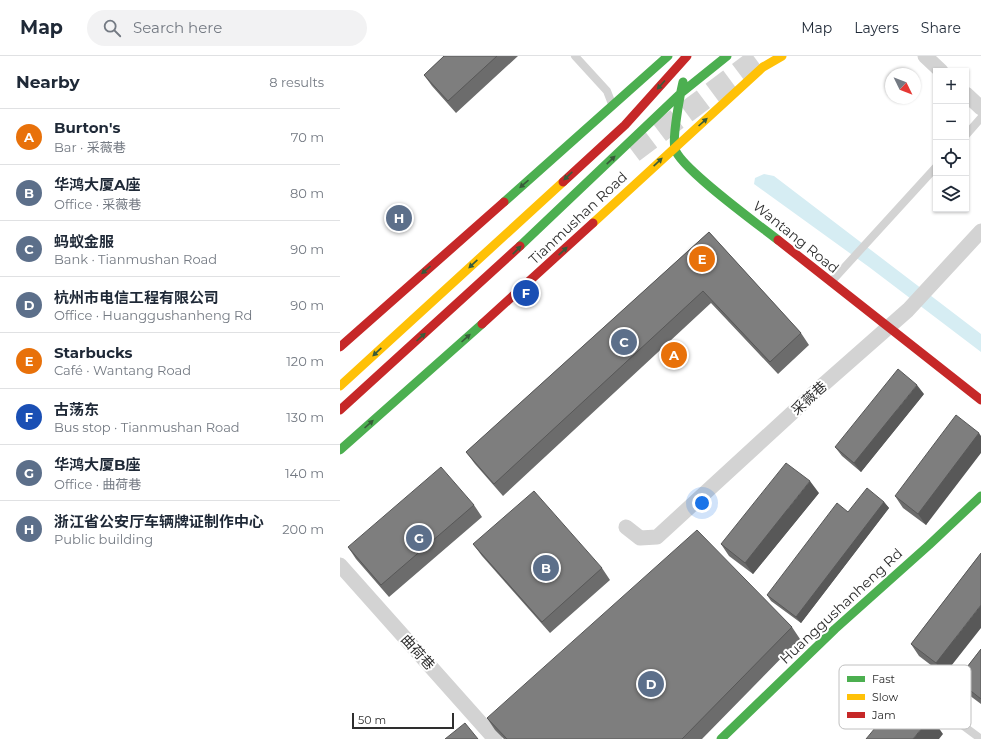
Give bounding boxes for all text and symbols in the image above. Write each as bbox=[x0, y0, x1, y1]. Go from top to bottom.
search box bbox=[87, 10, 367, 46]
text: Map bbox=[20, 16, 63, 39]
icon: search bbox=[101, 17, 123, 39]
text: Search here bbox=[133, 18, 222, 37]
text: Map bbox=[801, 19, 832, 37]
text: Layers bbox=[854, 19, 899, 37]
text: Share bbox=[921, 19, 961, 37]
north arrow bbox=[885, 68, 921, 104]
map controls bbox=[933, 68, 969, 212]
button: + bbox=[933, 68, 969, 104]
text: Nearby bbox=[16, 72, 80, 92]
text: 8 results bbox=[269, 74, 324, 90]
one-way arrow bbox=[656, 80, 665, 90]
button: − bbox=[933, 104, 969, 140]
one-way arrow bbox=[698, 117, 709, 126]
text: Burton's bbox=[54, 118, 120, 137]
text: A bbox=[24, 129, 34, 145]
text: 70 m bbox=[291, 129, 324, 145]
text: Bar · 采薇巷 bbox=[54, 139, 126, 155]
button: locate bbox=[933, 140, 969, 176]
one-way arrow bbox=[606, 155, 616, 164]
one-way arrow bbox=[653, 158, 663, 167]
street label: Tianmushan Road bbox=[525, 168, 631, 268]
one-way arrow bbox=[563, 172, 573, 181]
text: 华鸿大厦A座 bbox=[54, 175, 141, 194]
button: layers bbox=[933, 176, 969, 212]
one-way arrow bbox=[518, 180, 529, 189]
text: B bbox=[24, 185, 34, 201]
text: 80 m bbox=[290, 185, 324, 201]
text: Office · 采薇巷 bbox=[54, 196, 141, 212]
street label: Wantang Road bbox=[749, 197, 843, 277]
pin: H bbox=[386, 203, 412, 233]
text: 蚂蚁金服 bbox=[54, 232, 114, 251]
text: C bbox=[24, 241, 34, 257]
text: 90 m bbox=[290, 241, 324, 257]
pin: E bbox=[689, 244, 715, 274]
one-way arrow bbox=[512, 245, 522, 254]
one-way arrow bbox=[558, 246, 568, 255]
text: Bank · Tianmushan Road bbox=[54, 251, 217, 267]
one-way arrow bbox=[467, 260, 478, 269]
one-way arrow bbox=[421, 266, 431, 275]
pin: F bbox=[513, 278, 539, 308]
text: 杭州市电信工程有限公司 bbox=[54, 288, 219, 307]
text: D bbox=[24, 297, 34, 313]
text: 90 m bbox=[290, 297, 324, 313]
text: Office · Huanggushanheng Rd bbox=[54, 307, 252, 323]
pin: C bbox=[611, 327, 637, 357]
one-way arrow bbox=[416, 332, 426, 342]
one-way arrow bbox=[461, 333, 472, 342]
pin: A bbox=[661, 340, 687, 370]
text: Starbucks bbox=[54, 343, 132, 362]
one-way arrow bbox=[372, 348, 382, 357]
text: E bbox=[25, 353, 33, 369]
text: 120 m bbox=[286, 353, 324, 369]
text: Café · Wantang Road bbox=[54, 362, 191, 378]
street label: 采薇巷 bbox=[787, 377, 831, 419]
text: 古荡东 bbox=[54, 400, 99, 419]
text: F bbox=[25, 409, 33, 425]
text: 130 m bbox=[286, 409, 324, 425]
text: Bus stop · Tianmushan Road bbox=[54, 419, 240, 435]
one-way arrow bbox=[364, 420, 374, 429]
text: 华鸿大厦B座 bbox=[54, 455, 140, 474]
text: G bbox=[24, 465, 34, 481]
text: 140 m bbox=[285, 465, 324, 481]
text: Office · 曲荷巷 bbox=[54, 476, 141, 492]
your location bbox=[692, 493, 712, 513]
text: 浙江省公安厅车辆牌证制作中心 bbox=[54, 512, 264, 531]
text: H bbox=[24, 521, 34, 537]
text: 200 m bbox=[282, 521, 324, 537]
pin: G bbox=[406, 523, 432, 553]
text: Public building bbox=[54, 531, 153, 547]
street label: Huanggushanheng Rd bbox=[776, 544, 906, 668]
pin: B bbox=[533, 553, 559, 583]
street label: 曲荷巷 bbox=[397, 630, 439, 674]
legend bbox=[839, 665, 971, 729]
pin: D bbox=[638, 669, 664, 699]
text: Fast bbox=[872, 672, 896, 686]
text: Slow bbox=[872, 690, 898, 704]
text: Jam bbox=[871, 708, 896, 722]
scale bar bbox=[352, 711, 454, 730]
text: 50 m bbox=[358, 713, 386, 727]

